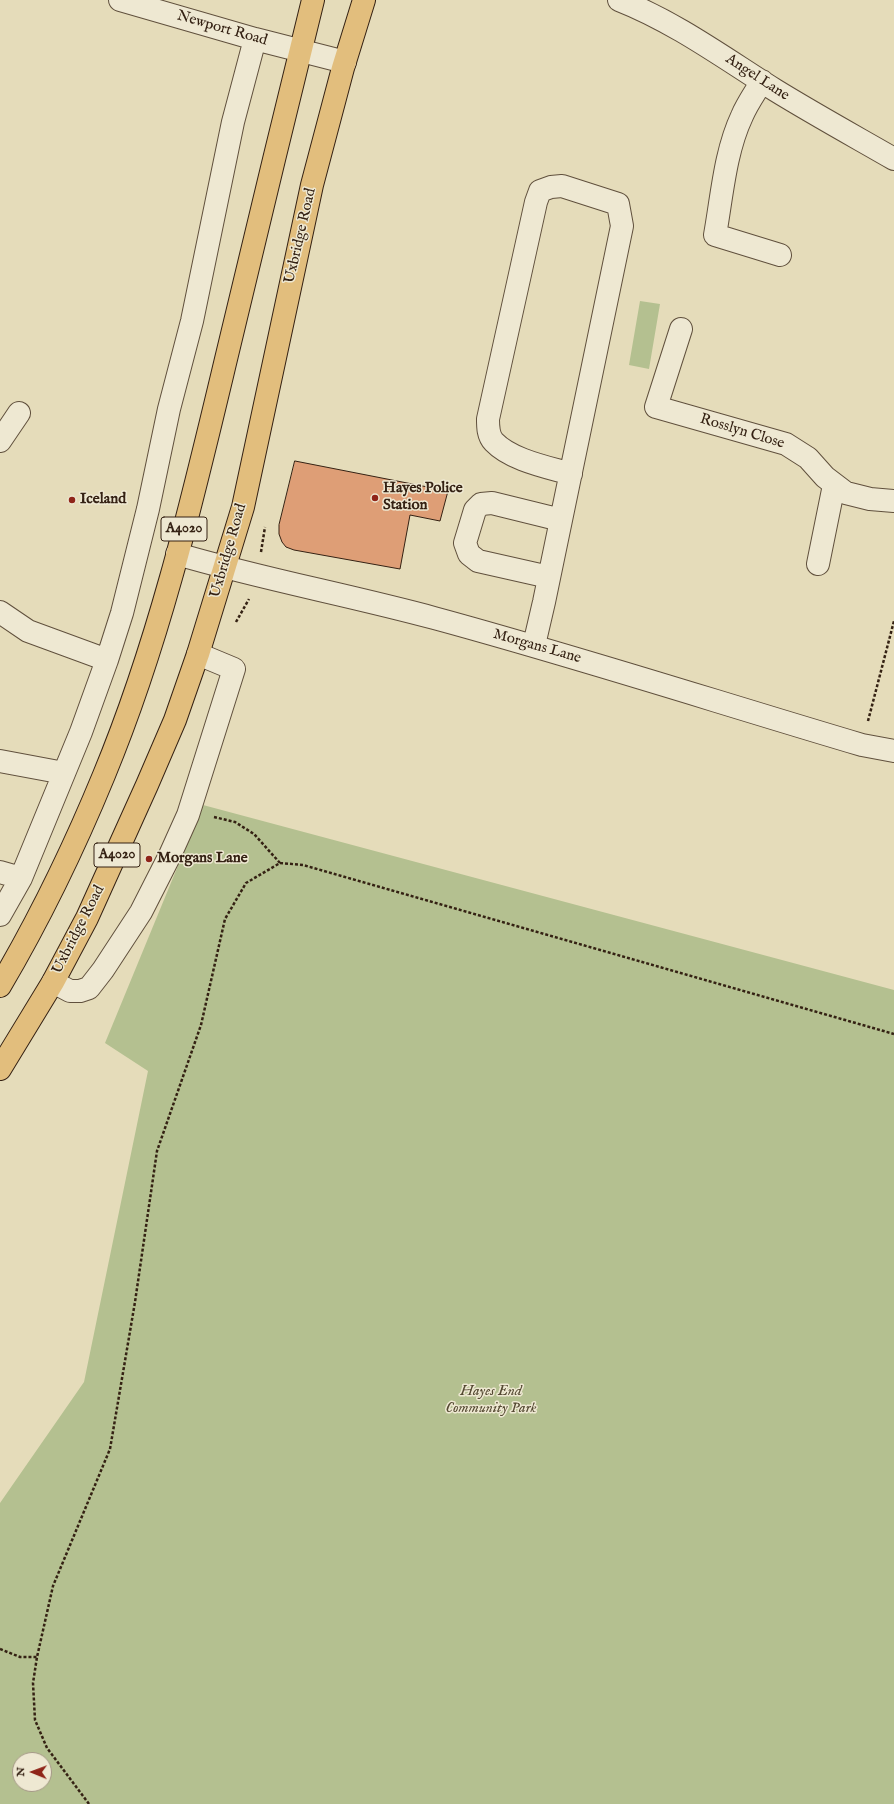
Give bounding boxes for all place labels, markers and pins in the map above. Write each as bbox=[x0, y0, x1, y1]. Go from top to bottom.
place label: Hayes Police Station bbox=[383, 480, 463, 515]
place label: Iceland bbox=[80, 491, 126, 509]
marker: Hayes Police Station bbox=[370, 493, 380, 503]
marker: Iceland bbox=[67, 495, 77, 505]
place label: Morgans Lane bbox=[157, 850, 248, 868]
marker: Morgans Lane bbox=[144, 854, 154, 864]

